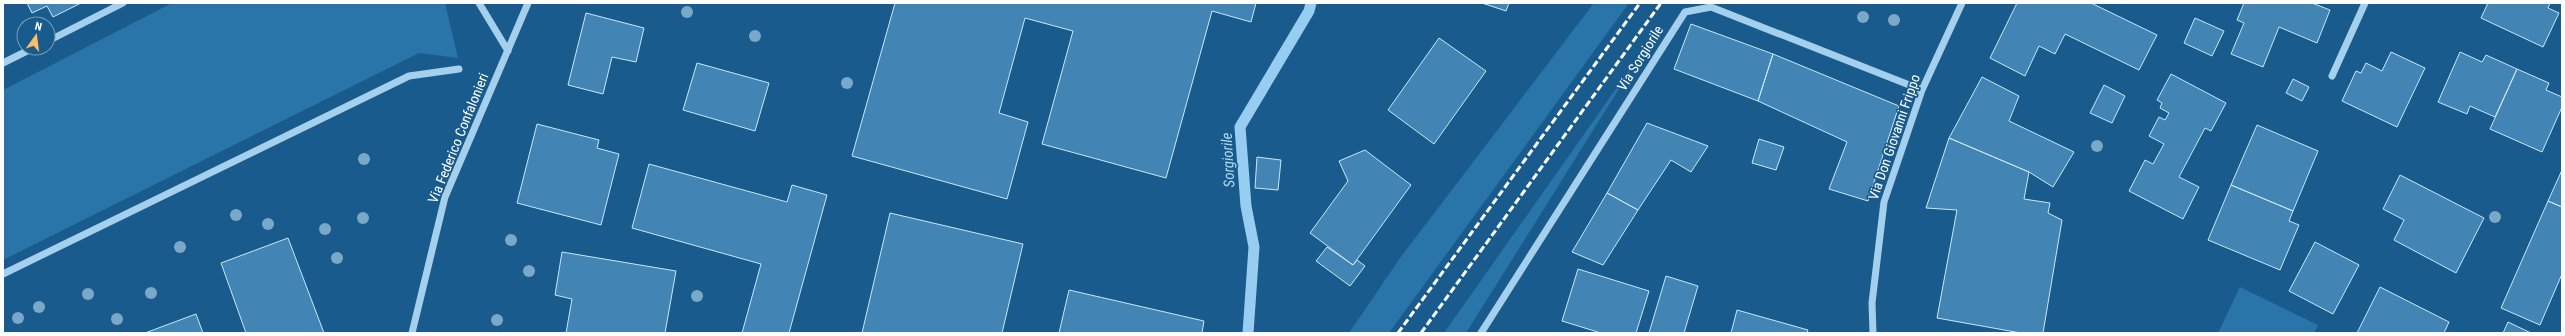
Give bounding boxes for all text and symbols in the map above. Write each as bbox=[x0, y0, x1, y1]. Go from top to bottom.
north arrow bbox=[16, 16, 56, 56]
text: N bbox=[33, 20, 43, 34]
street label: Via Sorgiorile bbox=[1614, 22, 1667, 94]
street label: Via Federico Confalonieri bbox=[425, 71, 491, 205]
street label: Via Don Giovanni Frippo bbox=[1865, 72, 1923, 202]
water label: Sorgiorile bbox=[1218, 132, 1238, 188]

